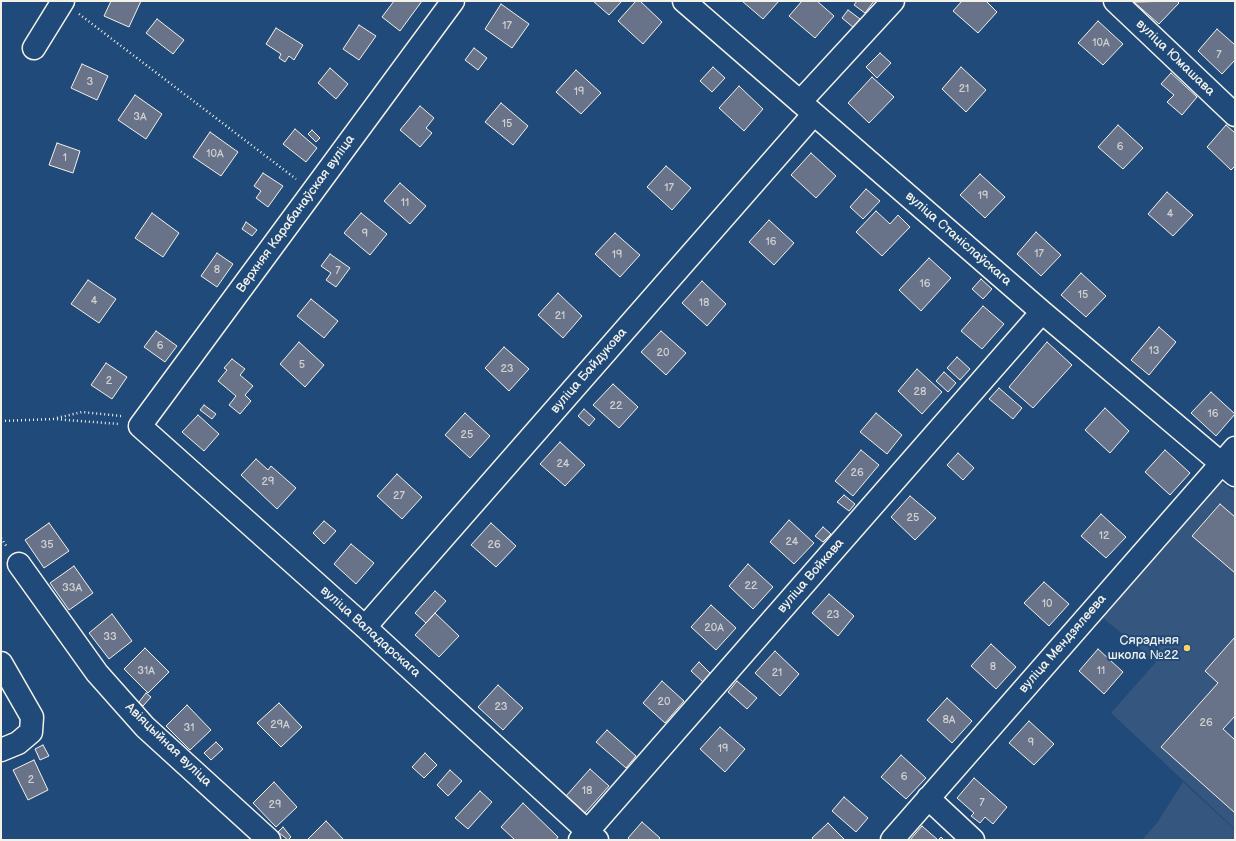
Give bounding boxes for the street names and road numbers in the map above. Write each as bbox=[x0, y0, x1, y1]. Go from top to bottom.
street label: вуліца Юмашава bbox=[1132, 16, 1218, 100]
street label: Верхняя Карабанаўская вуліца bbox=[234, 132, 358, 296]
street label: вуліца Станіслаўскага bbox=[902, 189, 1014, 289]
street label: вуліца Байдукова bbox=[548, 325, 630, 417]
street label: вуліца Войкава bbox=[774, 536, 848, 616]
street label: вуліца Валадарскага bbox=[317, 583, 423, 681]
street label: вуліца Мендзялеева bbox=[1016, 592, 1110, 696]
street label: Авіяцыйная вуліца bbox=[122, 700, 214, 790]

